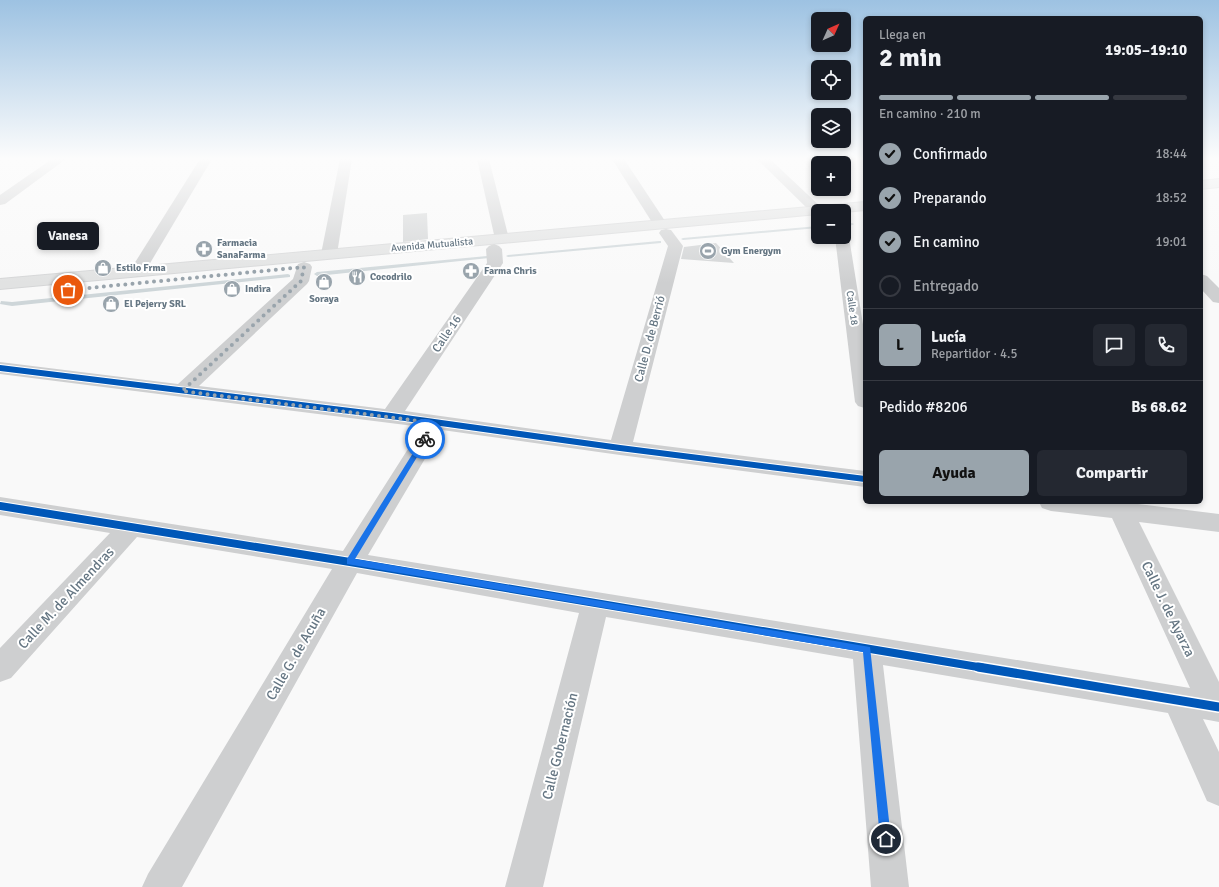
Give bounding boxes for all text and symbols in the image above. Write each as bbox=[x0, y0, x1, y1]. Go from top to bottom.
north arrow bbox=[811, 12, 851, 52]
map controls bbox=[811, 12, 851, 244]
text: Llega en bbox=[879, 27, 926, 43]
text: 19:05–19:10 bbox=[1105, 41, 1187, 59]
text: 2 min bbox=[879, 42, 942, 74]
button: locate bbox=[811, 60, 851, 100]
text: En camino · 210 m bbox=[879, 106, 981, 122]
button: layers bbox=[811, 108, 851, 148]
icon: check bbox=[879, 143, 901, 165]
text: Confirmado bbox=[913, 145, 987, 163]
text: 18:44 bbox=[1155, 146, 1187, 162]
button: + bbox=[811, 156, 851, 196]
icon: check bbox=[879, 187, 901, 209]
text: Preparando bbox=[913, 189, 987, 207]
text: 18:52 bbox=[1155, 190, 1187, 206]
button: − bbox=[811, 204, 851, 244]
callout: Vanesa bbox=[37, 222, 99, 250]
text: Vanesa bbox=[48, 228, 88, 244]
icon: check bbox=[879, 231, 901, 253]
text: En camino bbox=[913, 233, 980, 251]
text: 19:01 bbox=[1155, 234, 1187, 250]
street label: Avenida Mutualista bbox=[391, 235, 473, 255]
place label: Farmacia SanaFarma bbox=[217, 237, 266, 261]
pharmacy icon: Farmacia SanaFarma bbox=[194, 239, 214, 259]
sports icon: Gym Energym bbox=[698, 241, 718, 261]
place label: Gym Energym bbox=[721, 245, 781, 257]
shop icon: Estilo Frma bbox=[93, 258, 113, 278]
pharmacy icon: Farma Chris bbox=[461, 261, 481, 281]
place label: Estilo Frma bbox=[116, 262, 166, 274]
place label: Farma Chris bbox=[484, 265, 537, 277]
restaurant icon: Cocodrilo bbox=[347, 267, 367, 287]
place label: Cocodrilo bbox=[370, 271, 412, 283]
shop icon: Soraya bbox=[314, 272, 334, 292]
pin bbox=[51, 273, 85, 307]
text: Entregado bbox=[913, 277, 979, 295]
icon: bag bbox=[57, 279, 79, 301]
shop icon: Indira bbox=[222, 279, 242, 299]
place label: Indira bbox=[245, 283, 271, 295]
street label: Calle 18 bbox=[844, 290, 860, 326]
place label: Soraya bbox=[309, 293, 339, 305]
shop icon: El Pejerry SRL bbox=[101, 294, 121, 314]
street label: Calle D. de Berrió bbox=[631, 294, 669, 384]
place label: El Pejerry SRL bbox=[124, 298, 187, 310]
street label: Calle 16 bbox=[429, 313, 465, 355]
button: chat bbox=[1093, 324, 1135, 366]
button: phone bbox=[1145, 324, 1187, 366]
text: Lucía bbox=[931, 328, 966, 346]
text: L bbox=[896, 336, 904, 354]
text: Repartidor · 4.5 bbox=[931, 346, 1017, 362]
text: Pedido #8206 bbox=[879, 398, 968, 416]
text: Bs 68.62 bbox=[1131, 398, 1187, 416]
courier bbox=[405, 419, 445, 459]
icon: bike bbox=[414, 428, 436, 450]
button: Ayuda bbox=[879, 450, 1029, 496]
button: Compartir bbox=[1037, 450, 1187, 496]
street label: Calle M. de Almendras bbox=[14, 544, 118, 652]
street label: Calle J. de Ayarza bbox=[1138, 558, 1198, 660]
street label: Calle G. de Acuña bbox=[263, 605, 329, 703]
street label: Calle Gobernación bbox=[539, 691, 581, 801]
pin bbox=[869, 822, 903, 856]
icon: home bbox=[875, 828, 897, 850]

